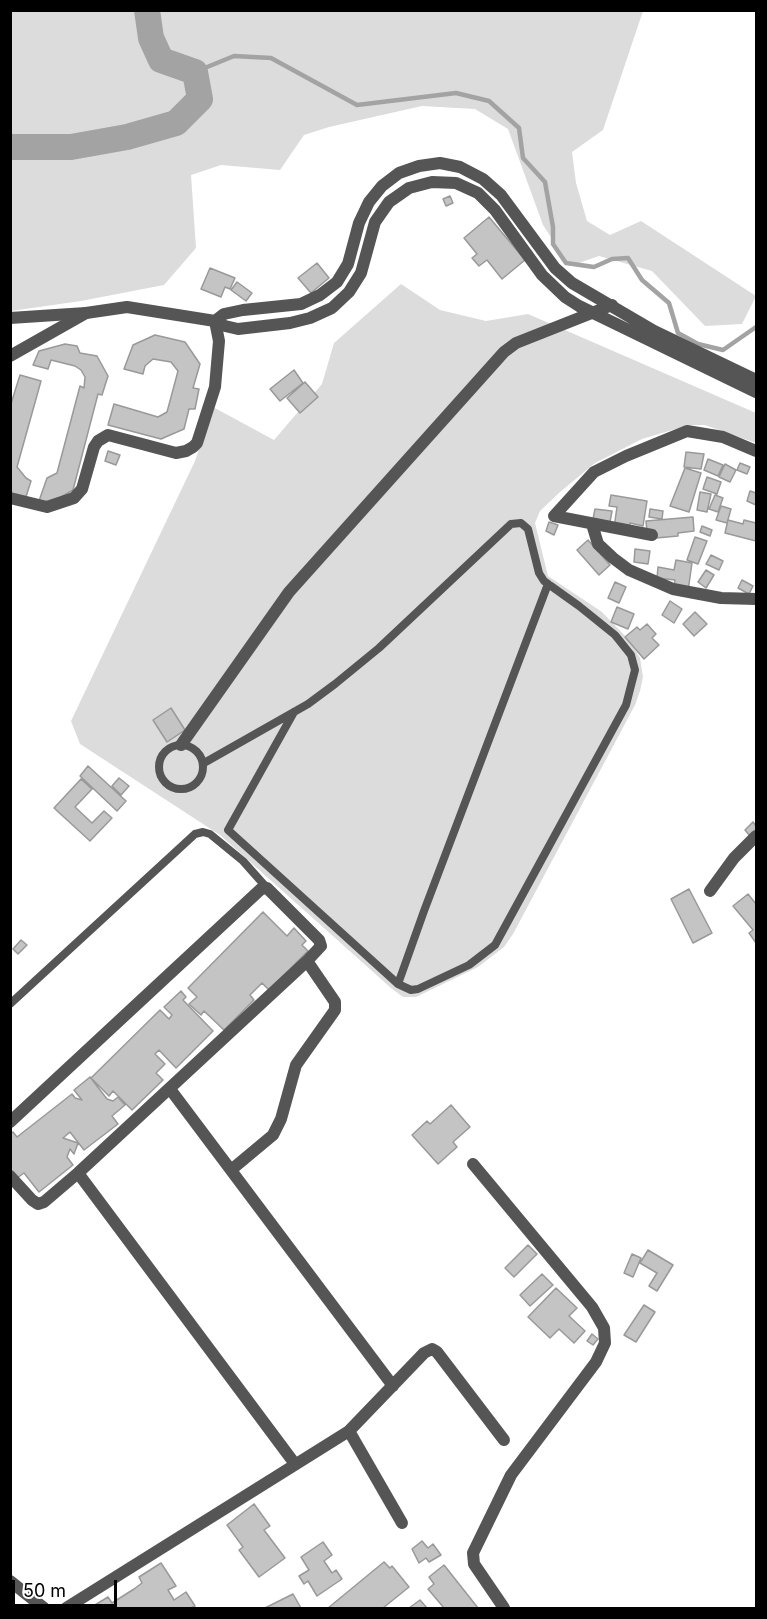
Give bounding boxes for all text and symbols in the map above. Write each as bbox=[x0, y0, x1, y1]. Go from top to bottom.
scale bar bbox=[15, 1568, 120, 1606]
text: 50 m bbox=[23, 1580, 66, 1601]

